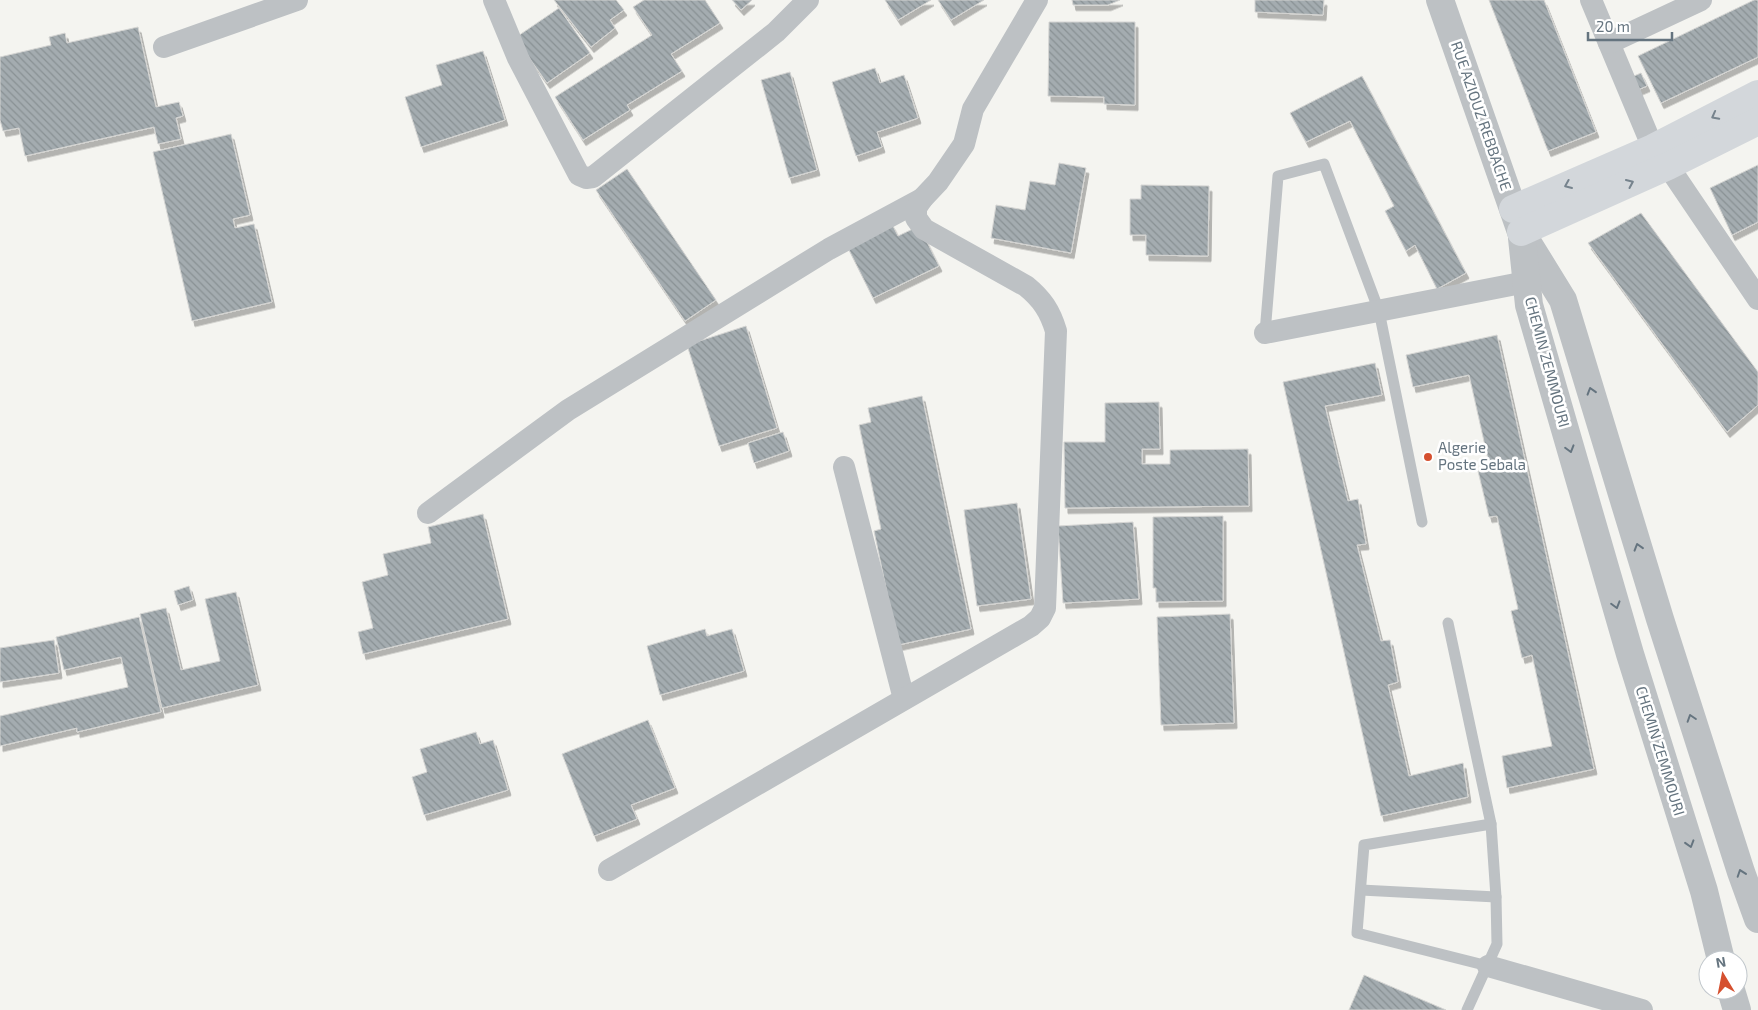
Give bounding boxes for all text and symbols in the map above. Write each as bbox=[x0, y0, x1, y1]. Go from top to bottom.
scale bar bbox=[1588, 10, 1672, 42]
text: 20 m bbox=[1596, 17, 1630, 35]
street label: RUE AZIOUZ REBBACHE bbox=[1448, 39, 1516, 193]
one-way arrow bbox=[1711, 110, 1720, 120]
one-way arrow bbox=[1625, 178, 1634, 189]
one-way arrow bbox=[1564, 179, 1573, 190]
street label: CHEMIN ZEMMOURI bbox=[1522, 295, 1574, 429]
one-way arrow bbox=[1586, 387, 1596, 396]
place label: Algerie Poste Sebala bbox=[1438, 438, 1526, 473]
one-way arrow bbox=[1565, 445, 1575, 453]
marker: Algerie Poste Sebala bbox=[1422, 451, 1434, 463]
one-way arrow bbox=[1633, 543, 1643, 551]
one-way arrow bbox=[1610, 601, 1620, 609]
street label: CHEMIN ZEMMOURI bbox=[1633, 684, 1689, 818]
one-way arrow bbox=[1687, 715, 1697, 723]
one-way arrow bbox=[1684, 840, 1694, 848]
one-way arrow bbox=[1737, 869, 1747, 878]
north arrow bbox=[1698, 950, 1748, 1000]
text: N bbox=[1714, 952, 1727, 971]

